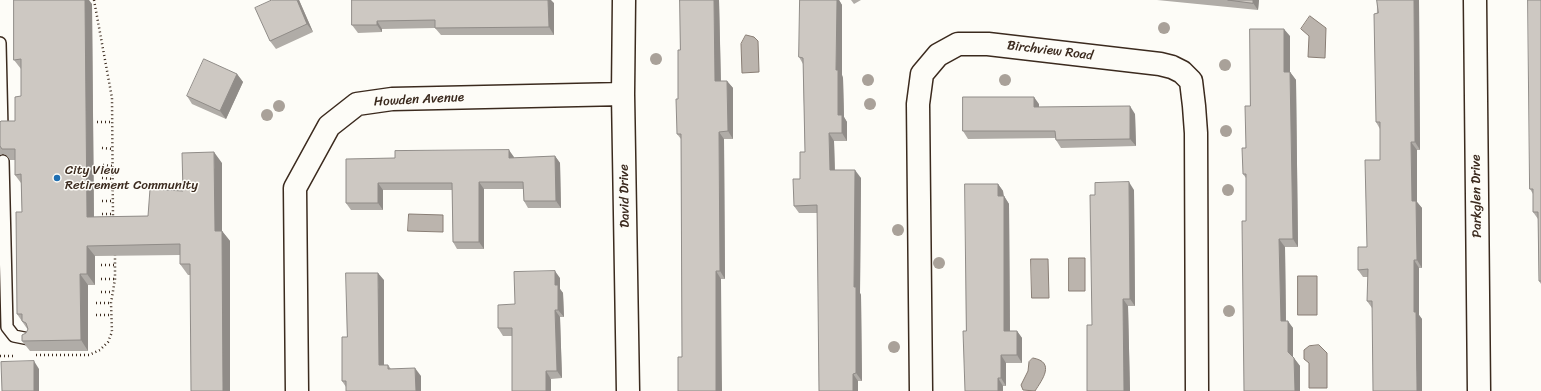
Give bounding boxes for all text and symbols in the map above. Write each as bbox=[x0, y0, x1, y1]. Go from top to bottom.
street label: Birchview Road bbox=[1006, 38, 1094, 64]
street label: Howden Avenue bbox=[374, 90, 464, 110]
street label: Parkglen Drive bbox=[1468, 154, 1486, 238]
place label: City View Retirement Community bbox=[65, 163, 198, 194]
street label: David Drive bbox=[617, 164, 633, 228]
marker: City View Retirement Community bbox=[52, 173, 62, 183]

